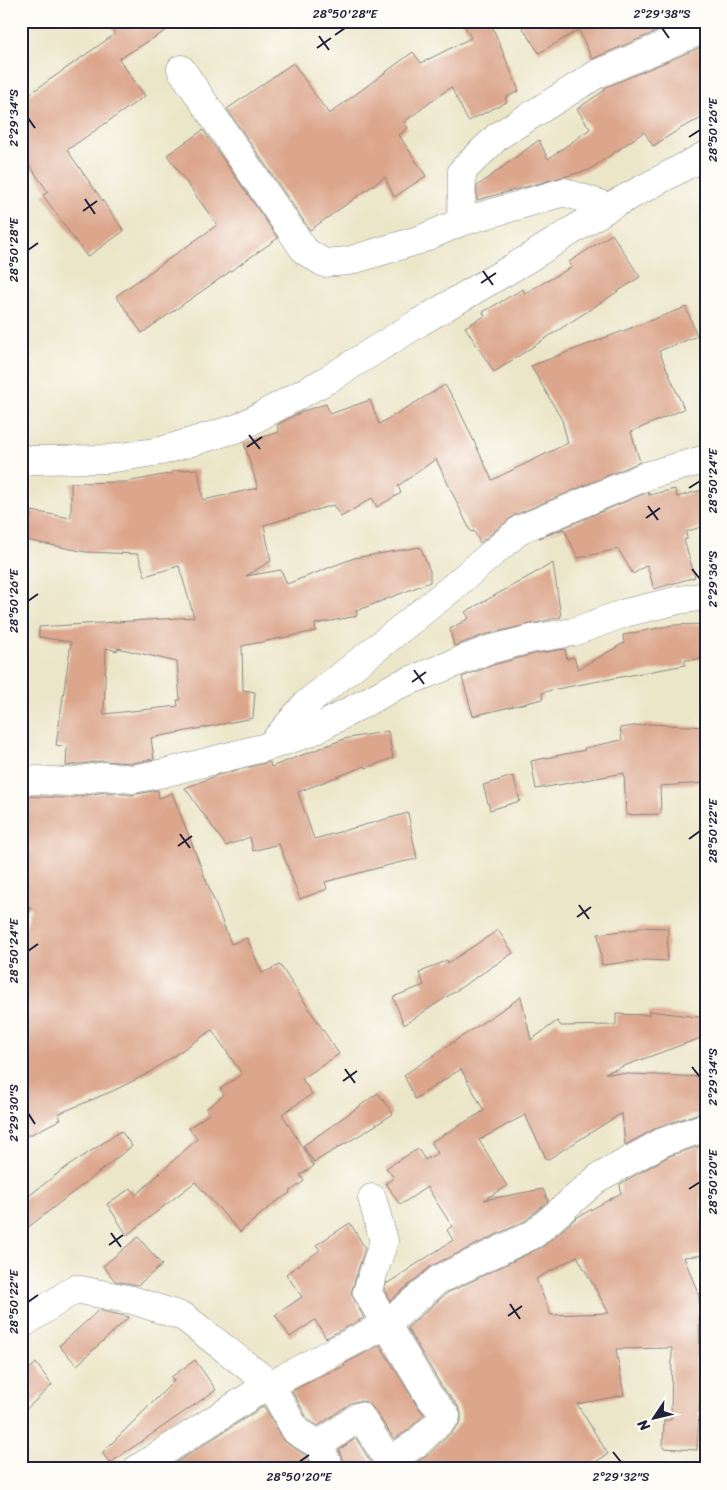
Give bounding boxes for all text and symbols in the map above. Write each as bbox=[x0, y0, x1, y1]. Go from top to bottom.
text: 28°50'28"E bbox=[313, 3, 379, 25]
text: 2°29'38"S bbox=[633, 3, 691, 25]
text: 2°29'34"S bbox=[3, 89, 25, 147]
text: 28°50'26"E bbox=[702, 97, 724, 162]
text: 28°50'28"E bbox=[3, 216, 25, 282]
text: 28°50'24"E bbox=[702, 447, 724, 513]
text: 2°29'36"S bbox=[702, 550, 724, 607]
text: 28°50'26"E bbox=[3, 568, 25, 633]
text: 28°50'22"E bbox=[702, 798, 724, 863]
text: 28°50'24"E bbox=[3, 917, 25, 983]
text: 2°29'34"S bbox=[702, 1048, 724, 1106]
text: 2°29'30"S bbox=[3, 1084, 25, 1142]
text: 28°50'20"E bbox=[702, 1148, 724, 1214]
text: 28°50'22"E bbox=[3, 1269, 25, 1334]
north arrow bbox=[630, 1392, 680, 1442]
text: N bbox=[631, 1414, 657, 1437]
text: 28°50'20"E bbox=[267, 1466, 333, 1488]
text: 2°29'32"S bbox=[593, 1466, 650, 1488]

